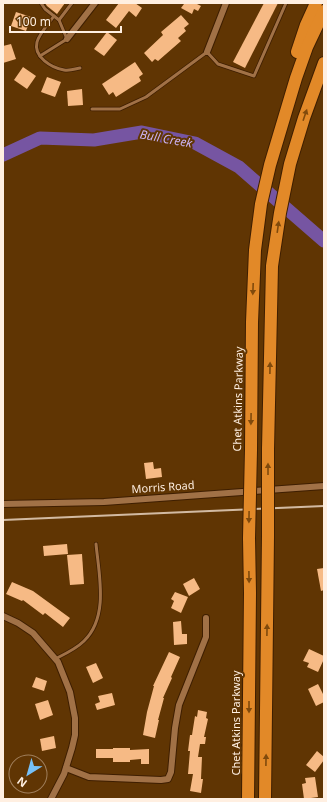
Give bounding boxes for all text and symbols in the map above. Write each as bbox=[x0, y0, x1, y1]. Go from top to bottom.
scale bar bbox=[10, 8, 121, 34]
text: 100 m bbox=[16, 13, 51, 30]
one-way arrow bbox=[302, 109, 308, 121]
water label: Bull Creek bbox=[139, 126, 195, 152]
one-way arrow bbox=[275, 221, 281, 233]
one-way arrow bbox=[250, 283, 257, 295]
street label: Chet Atkins Parkway bbox=[229, 346, 246, 452]
one-way arrow bbox=[267, 361, 273, 374]
one-way arrow bbox=[248, 413, 254, 426]
one-way arrow bbox=[265, 462, 271, 475]
street label: Morris Road bbox=[131, 477, 195, 496]
one-way arrow bbox=[246, 511, 253, 523]
one-way arrow bbox=[246, 571, 253, 583]
one-way arrow bbox=[264, 623, 270, 636]
street label: Chet Atkins Parkway bbox=[228, 670, 243, 776]
one-way arrow bbox=[246, 701, 252, 714]
one-way arrow bbox=[263, 753, 269, 766]
north arrow bbox=[8, 754, 48, 794]
text: N bbox=[14, 774, 30, 791]

